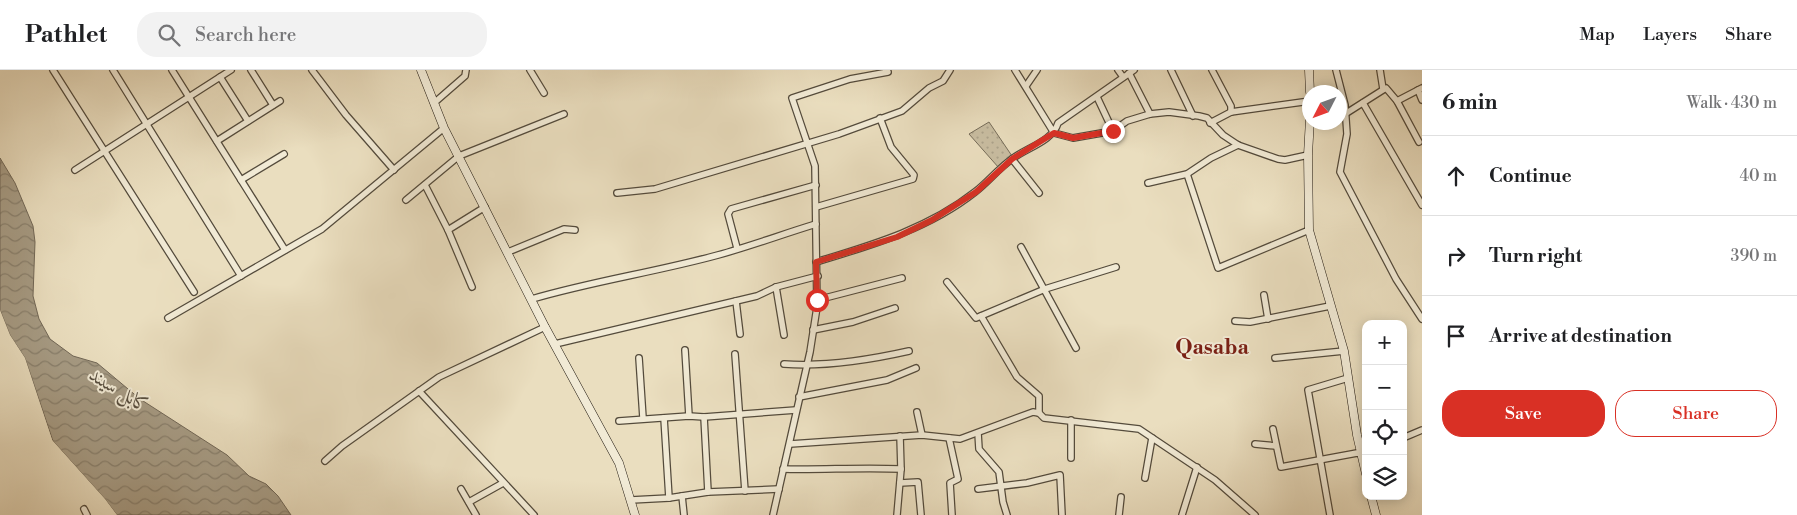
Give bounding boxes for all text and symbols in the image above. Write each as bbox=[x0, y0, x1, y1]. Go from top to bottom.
search box bbox=[137, 12, 487, 57]
text: Pathlet bbox=[25, 20, 107, 50]
icon: search bbox=[155, 21, 183, 49]
text: Search here bbox=[195, 23, 296, 47]
text: Map bbox=[1580, 23, 1615, 46]
text: Layers bbox=[1643, 23, 1697, 46]
text: Share bbox=[1725, 23, 1772, 46]
north arrow bbox=[1302, 85, 1347, 130]
text: 6 min bbox=[1442, 90, 1497, 116]
text: Walk · 430 m bbox=[1687, 93, 1777, 113]
route end bbox=[1102, 120, 1125, 143]
icon: ahead bbox=[1442, 162, 1470, 190]
text: Continue bbox=[1489, 164, 1572, 188]
text: 40 m bbox=[1740, 166, 1777, 186]
icon: right bbox=[1442, 242, 1470, 270]
text: Turn right bbox=[1489, 244, 1582, 268]
text: 390 m bbox=[1731, 246, 1777, 266]
route start bbox=[806, 289, 829, 312]
map controls bbox=[1362, 320, 1407, 500]
button: + bbox=[1362, 320, 1407, 365]
icon: arrive bbox=[1442, 322, 1470, 350]
text: Arrive at destination bbox=[1489, 324, 1672, 348]
district label: Qasaba bbox=[1175, 335, 1249, 361]
water label: کابل سيند bbox=[84, 363, 154, 420]
button: − bbox=[1362, 365, 1407, 410]
button: Save bbox=[1442, 390, 1605, 437]
button: Share bbox=[1615, 390, 1777, 437]
button: locate bbox=[1362, 410, 1407, 455]
button: layers bbox=[1362, 455, 1407, 500]

